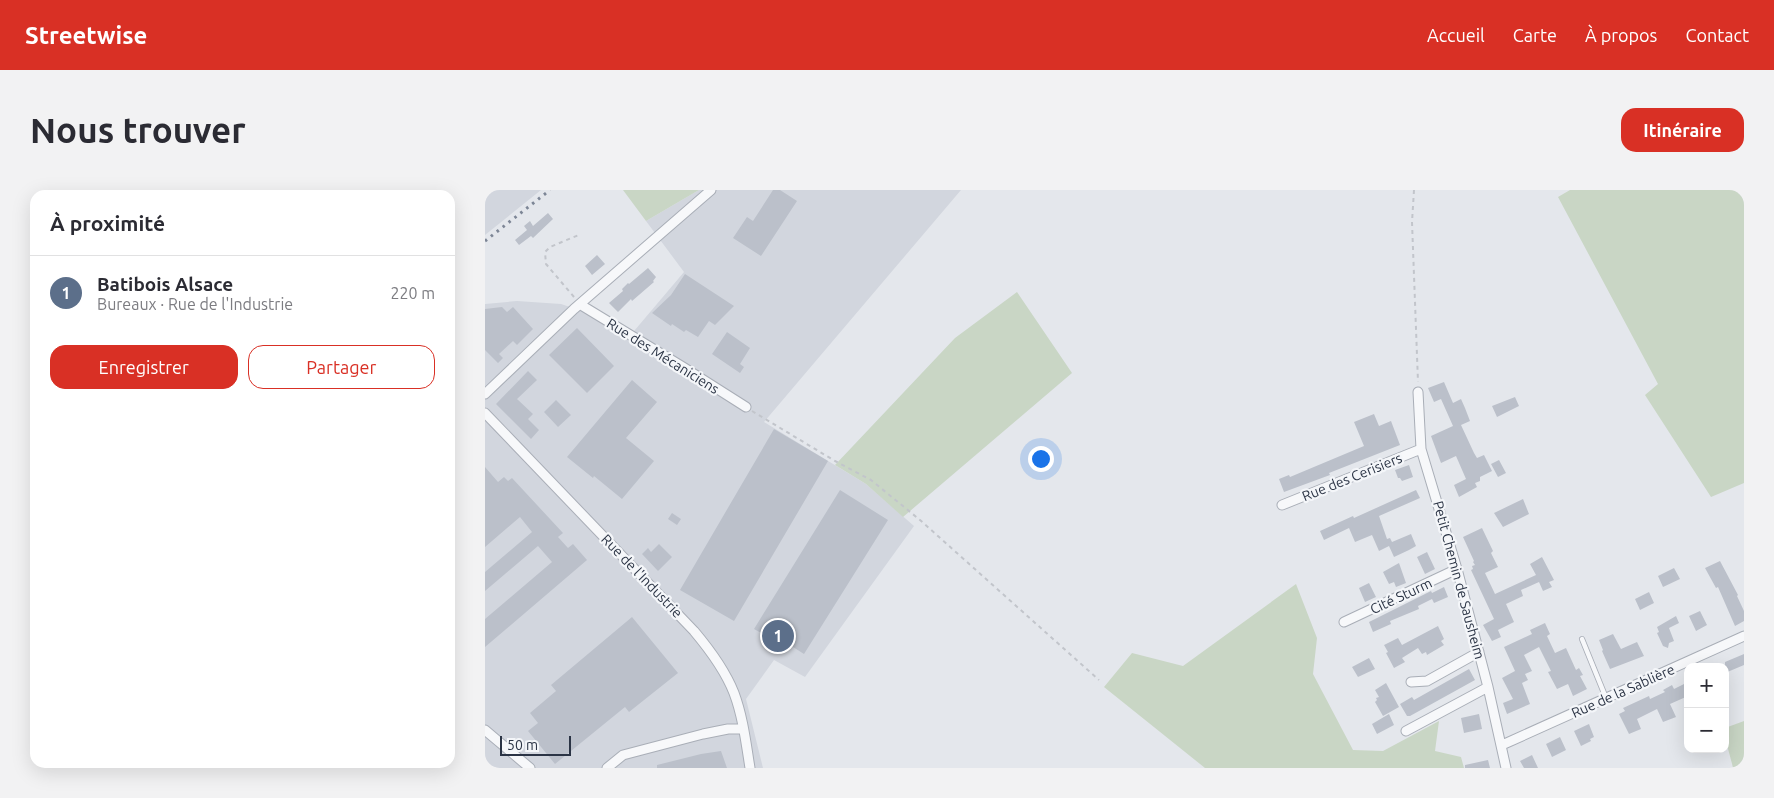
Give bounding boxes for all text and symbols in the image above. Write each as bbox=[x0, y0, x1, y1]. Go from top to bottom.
text: Streetwise bbox=[25, 22, 147, 49]
text: Accueil bbox=[1427, 25, 1485, 45]
text: Carte bbox=[1513, 25, 1557, 45]
text: À propos bbox=[1585, 25, 1657, 45]
text: Contact bbox=[1685, 25, 1749, 45]
button: Itinéraire bbox=[1621, 108, 1744, 152]
text: Nous trouver bbox=[30, 110, 246, 150]
text: À proximité bbox=[50, 211, 165, 235]
text: Batibois Alsace bbox=[97, 273, 233, 295]
text: 1 bbox=[61, 284, 71, 302]
text: 220 m bbox=[390, 284, 435, 302]
text: Bureaux · Rue de l'Industrie bbox=[97, 295, 293, 313]
street label: Rue des Mécaniciens bbox=[604, 315, 722, 397]
button: Enregistrer bbox=[50, 345, 238, 389]
button: Partager bbox=[248, 345, 435, 389]
your location bbox=[1028, 446, 1054, 472]
street label: Rue des Cerisiers bbox=[1300, 450, 1404, 504]
street label: Petit Chemin de Sausheim bbox=[1430, 499, 1488, 661]
street label: Rue de l'Industrie bbox=[598, 531, 686, 621]
street label: Cité Sturm bbox=[1367, 575, 1435, 617]
pin: 1 bbox=[762, 617, 794, 655]
street label: Rue de la Sablière bbox=[1569, 661, 1677, 721]
map controls bbox=[1684, 663, 1729, 753]
button: + bbox=[1684, 663, 1729, 708]
button: − bbox=[1684, 708, 1729, 753]
scale bar bbox=[500, 733, 571, 756]
text: 50 m bbox=[507, 737, 538, 753]

